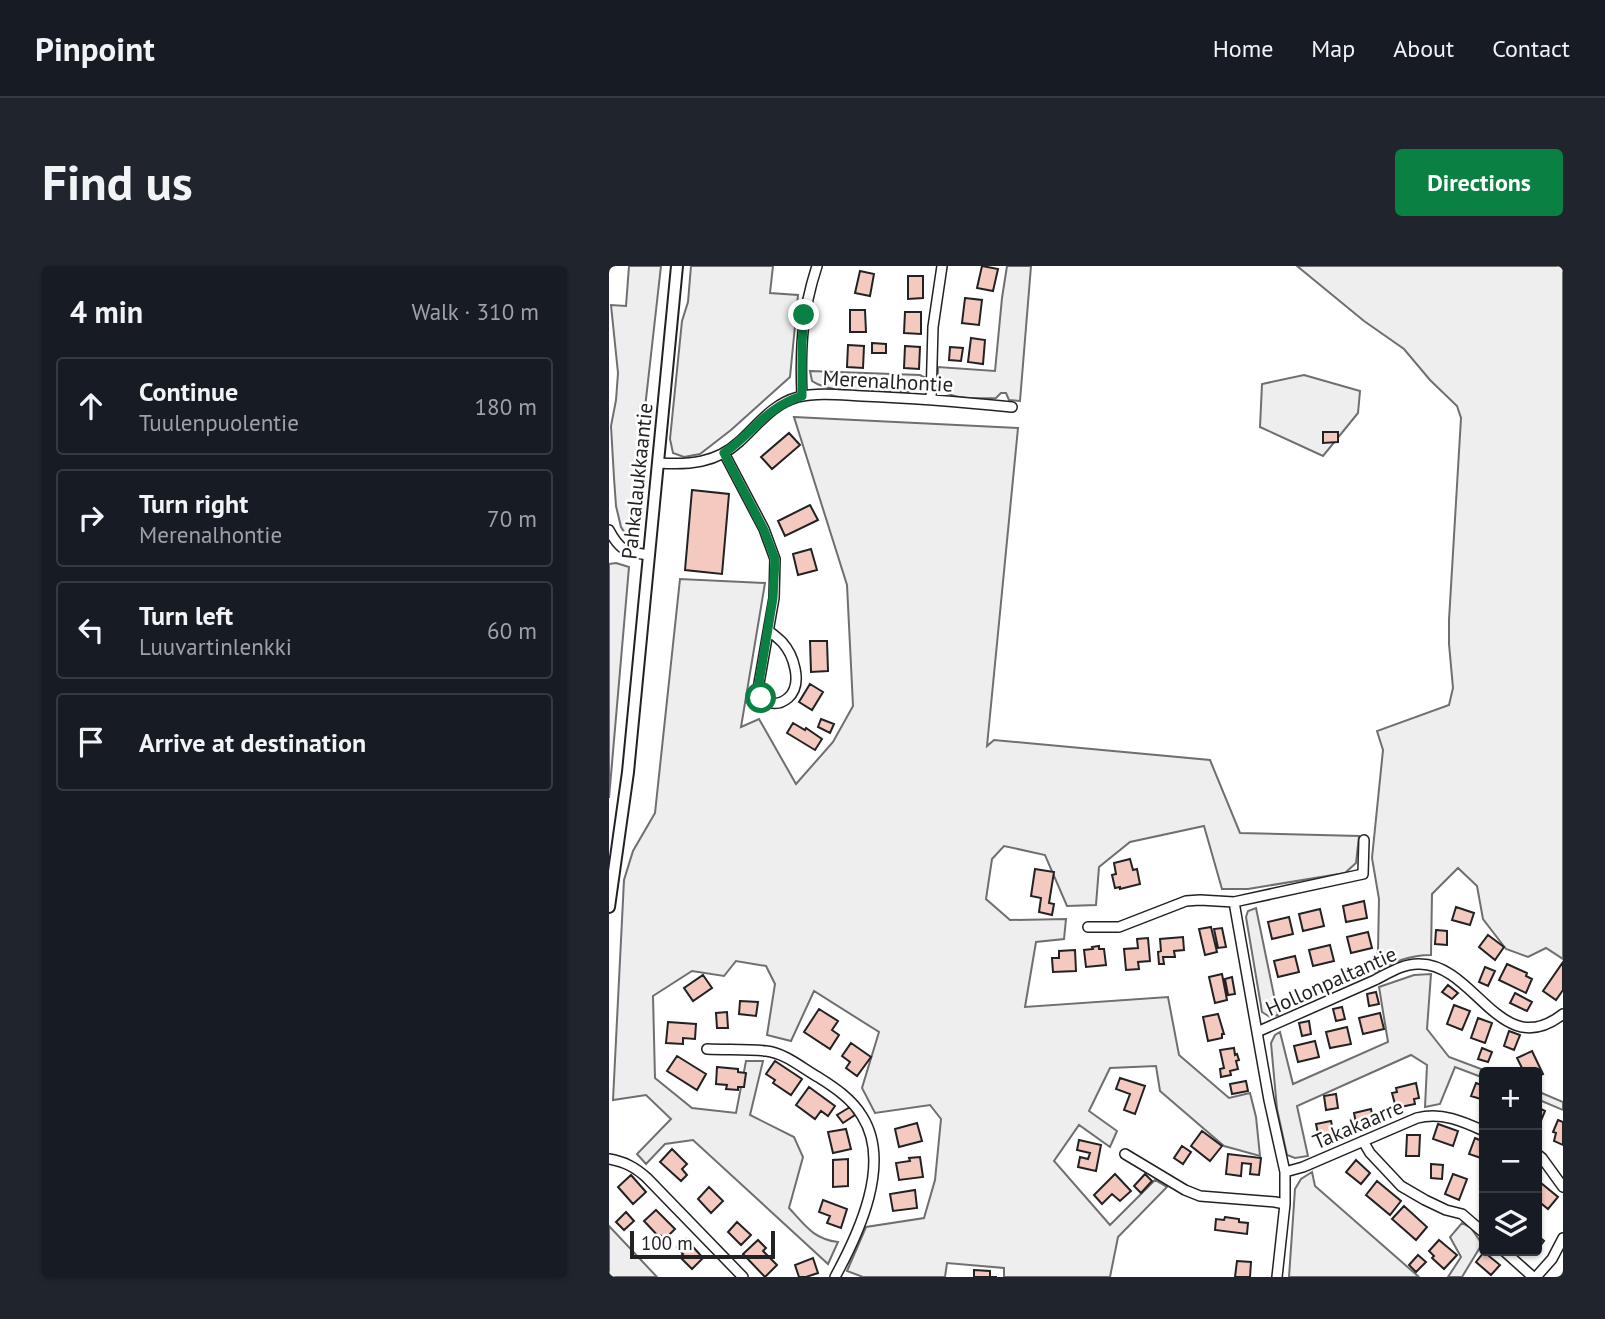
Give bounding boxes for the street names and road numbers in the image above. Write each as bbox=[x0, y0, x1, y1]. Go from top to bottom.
street label: Merenalhontie bbox=[822, 364, 954, 398]
street label: Pahkalaukkaantie bbox=[615, 401, 659, 561]
street label: Hollonpaltantie bbox=[1261, 940, 1401, 1022]
street label: Takakaarre bbox=[1308, 1093, 1408, 1155]

